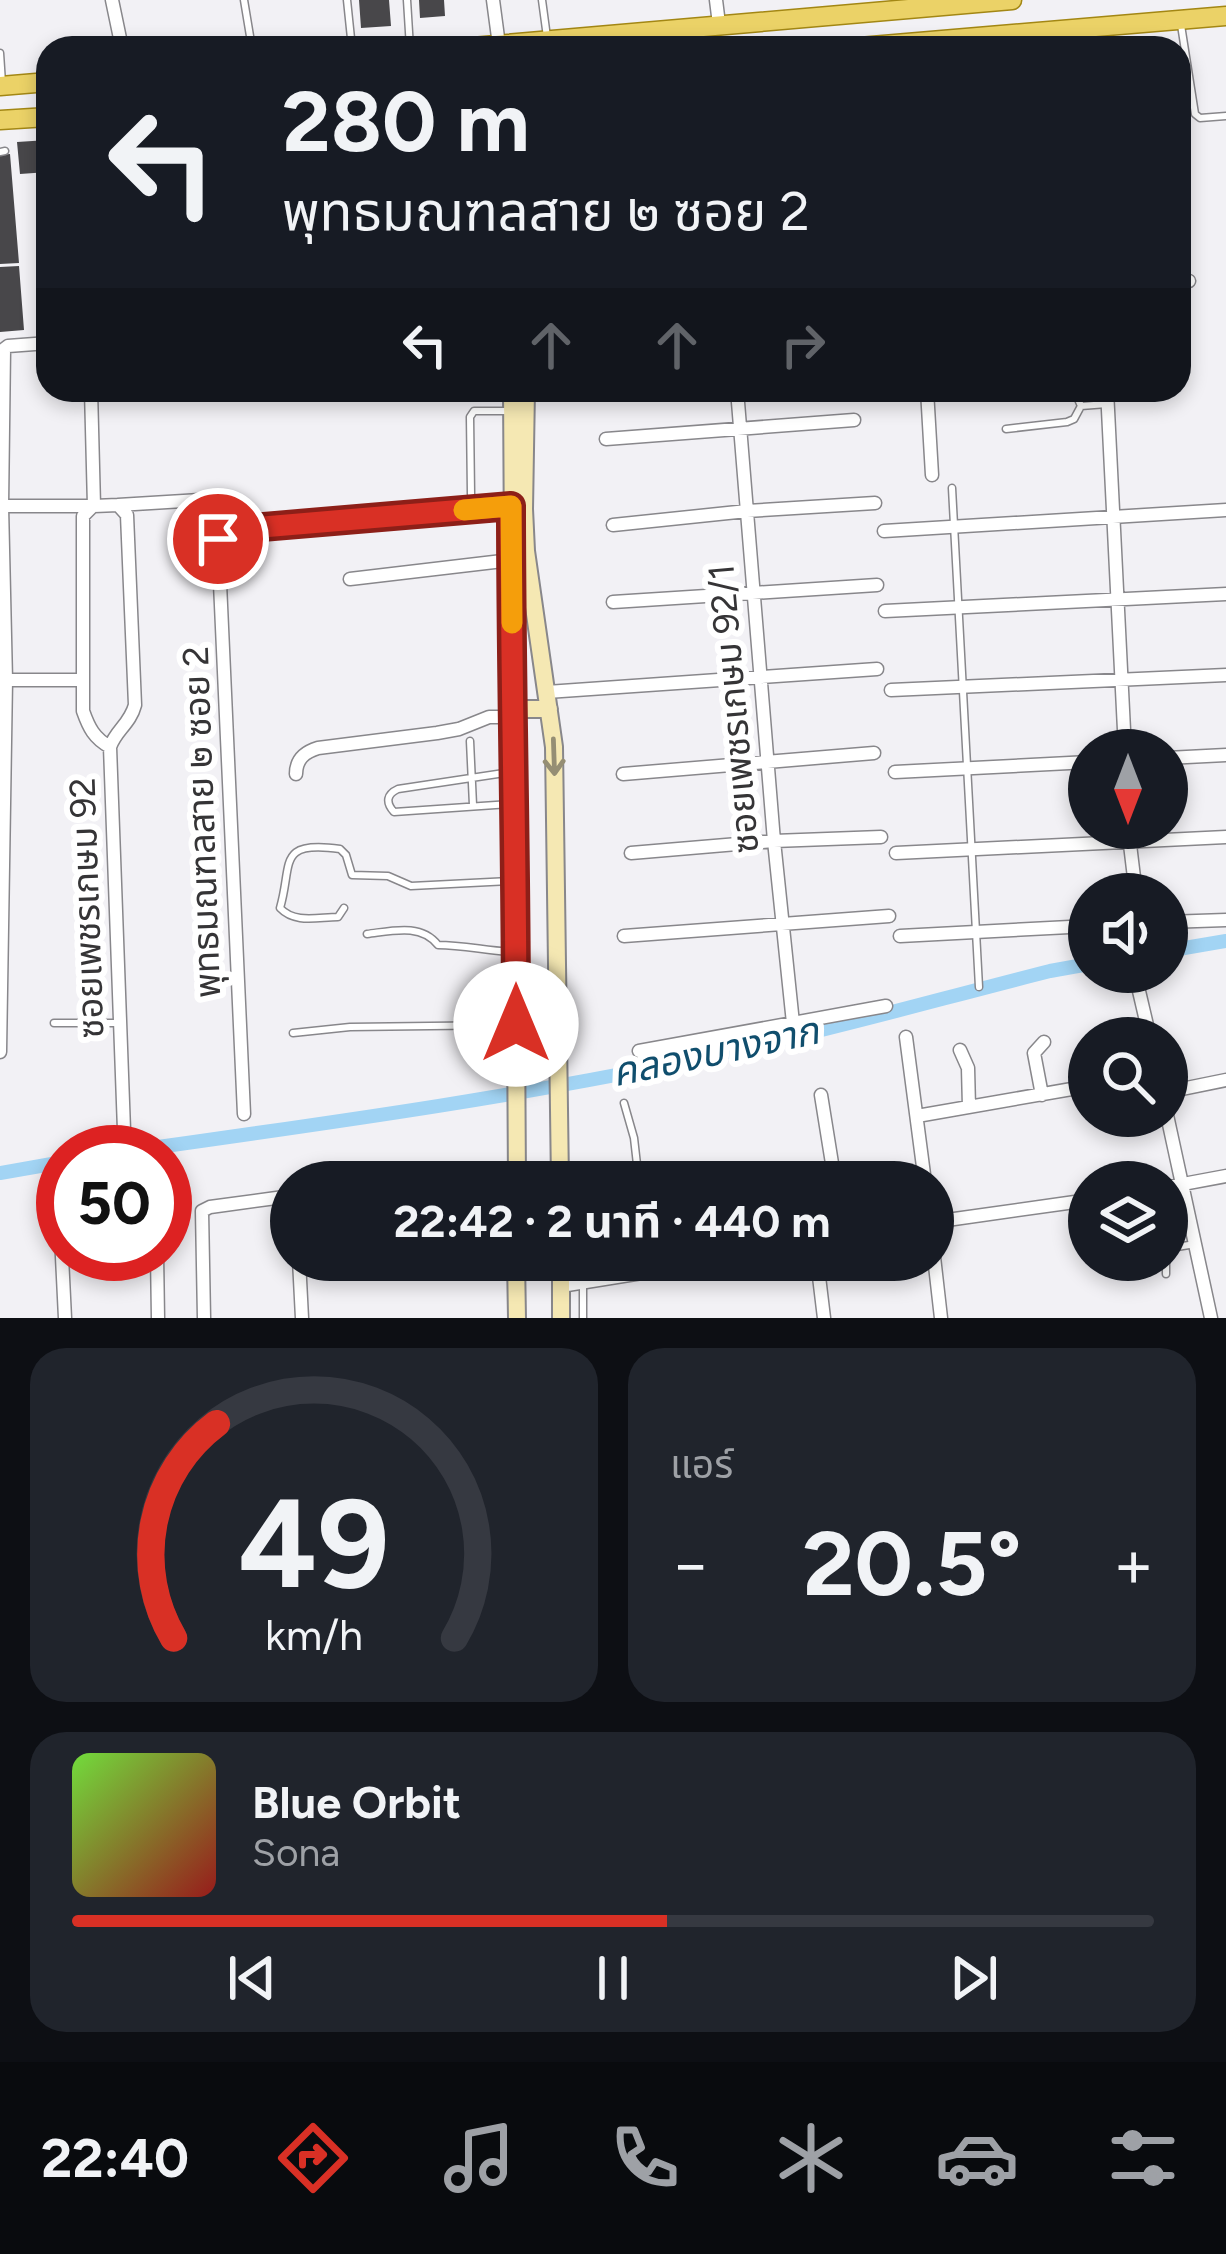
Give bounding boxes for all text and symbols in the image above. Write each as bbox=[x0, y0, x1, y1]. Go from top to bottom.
text: 280 m bbox=[282, 71, 530, 172]
icon: left bbox=[84, 84, 240, 240]
text: พุทธมณฑลสาย ๒ ซอย 2 bbox=[282, 179, 810, 244]
icon: left bbox=[392, 312, 458, 378]
icon: ahead bbox=[518, 312, 584, 378]
icon: ahead bbox=[644, 312, 710, 378]
icon: right bbox=[770, 312, 836, 378]
pin bbox=[167, 488, 269, 590]
icon: arrive bbox=[185, 506, 251, 572]
street label: ซอยเพชรเกษม 92/1 bbox=[699, 563, 768, 855]
street label: พุทธมณฑลสาย ๒ ซอย 2 bbox=[174, 645, 229, 999]
north arrow bbox=[1068, 729, 1188, 849]
map controls bbox=[1068, 729, 1188, 1281]
one-way arrow bbox=[543, 737, 566, 776]
street label: ซอยเพชรเกษม 92 bbox=[60, 777, 113, 1039]
button: sound bbox=[1068, 873, 1188, 993]
position arrow bbox=[453, 961, 579, 1087]
water label: คลองบางจาก bbox=[608, 1006, 824, 1096]
button: search bbox=[1068, 1017, 1188, 1137]
speed limit sign: 50 bbox=[36, 1125, 192, 1281]
button: layers bbox=[1068, 1161, 1188, 1281]
text: 22:42 · 2 นาที · 440 m bbox=[394, 1194, 830, 1248]
text: แอร์ bbox=[670, 1441, 733, 1488]
text: 49 bbox=[238, 1468, 390, 1618]
text: 20.5° bbox=[802, 1509, 1022, 1618]
text: − bbox=[670, 1524, 711, 1604]
text: + bbox=[1113, 1524, 1154, 1604]
text: km/h bbox=[265, 1609, 363, 1661]
text: Blue Orbit bbox=[252, 1775, 461, 1829]
text: Sona bbox=[252, 1829, 340, 1876]
icon: previous bbox=[219, 1945, 285, 2011]
icon: pause bbox=[580, 1945, 646, 2011]
icon: next bbox=[941, 1945, 1007, 2011]
icon: directions bbox=[271, 2116, 355, 2200]
icon: music bbox=[437, 2116, 521, 2200]
icon: phone bbox=[603, 2116, 687, 2200]
icon: climate bbox=[769, 2116, 853, 2200]
icon: car bbox=[935, 2116, 1019, 2200]
icon: filters bbox=[1101, 2116, 1185, 2200]
text: 22:40 bbox=[41, 2126, 189, 2191]

